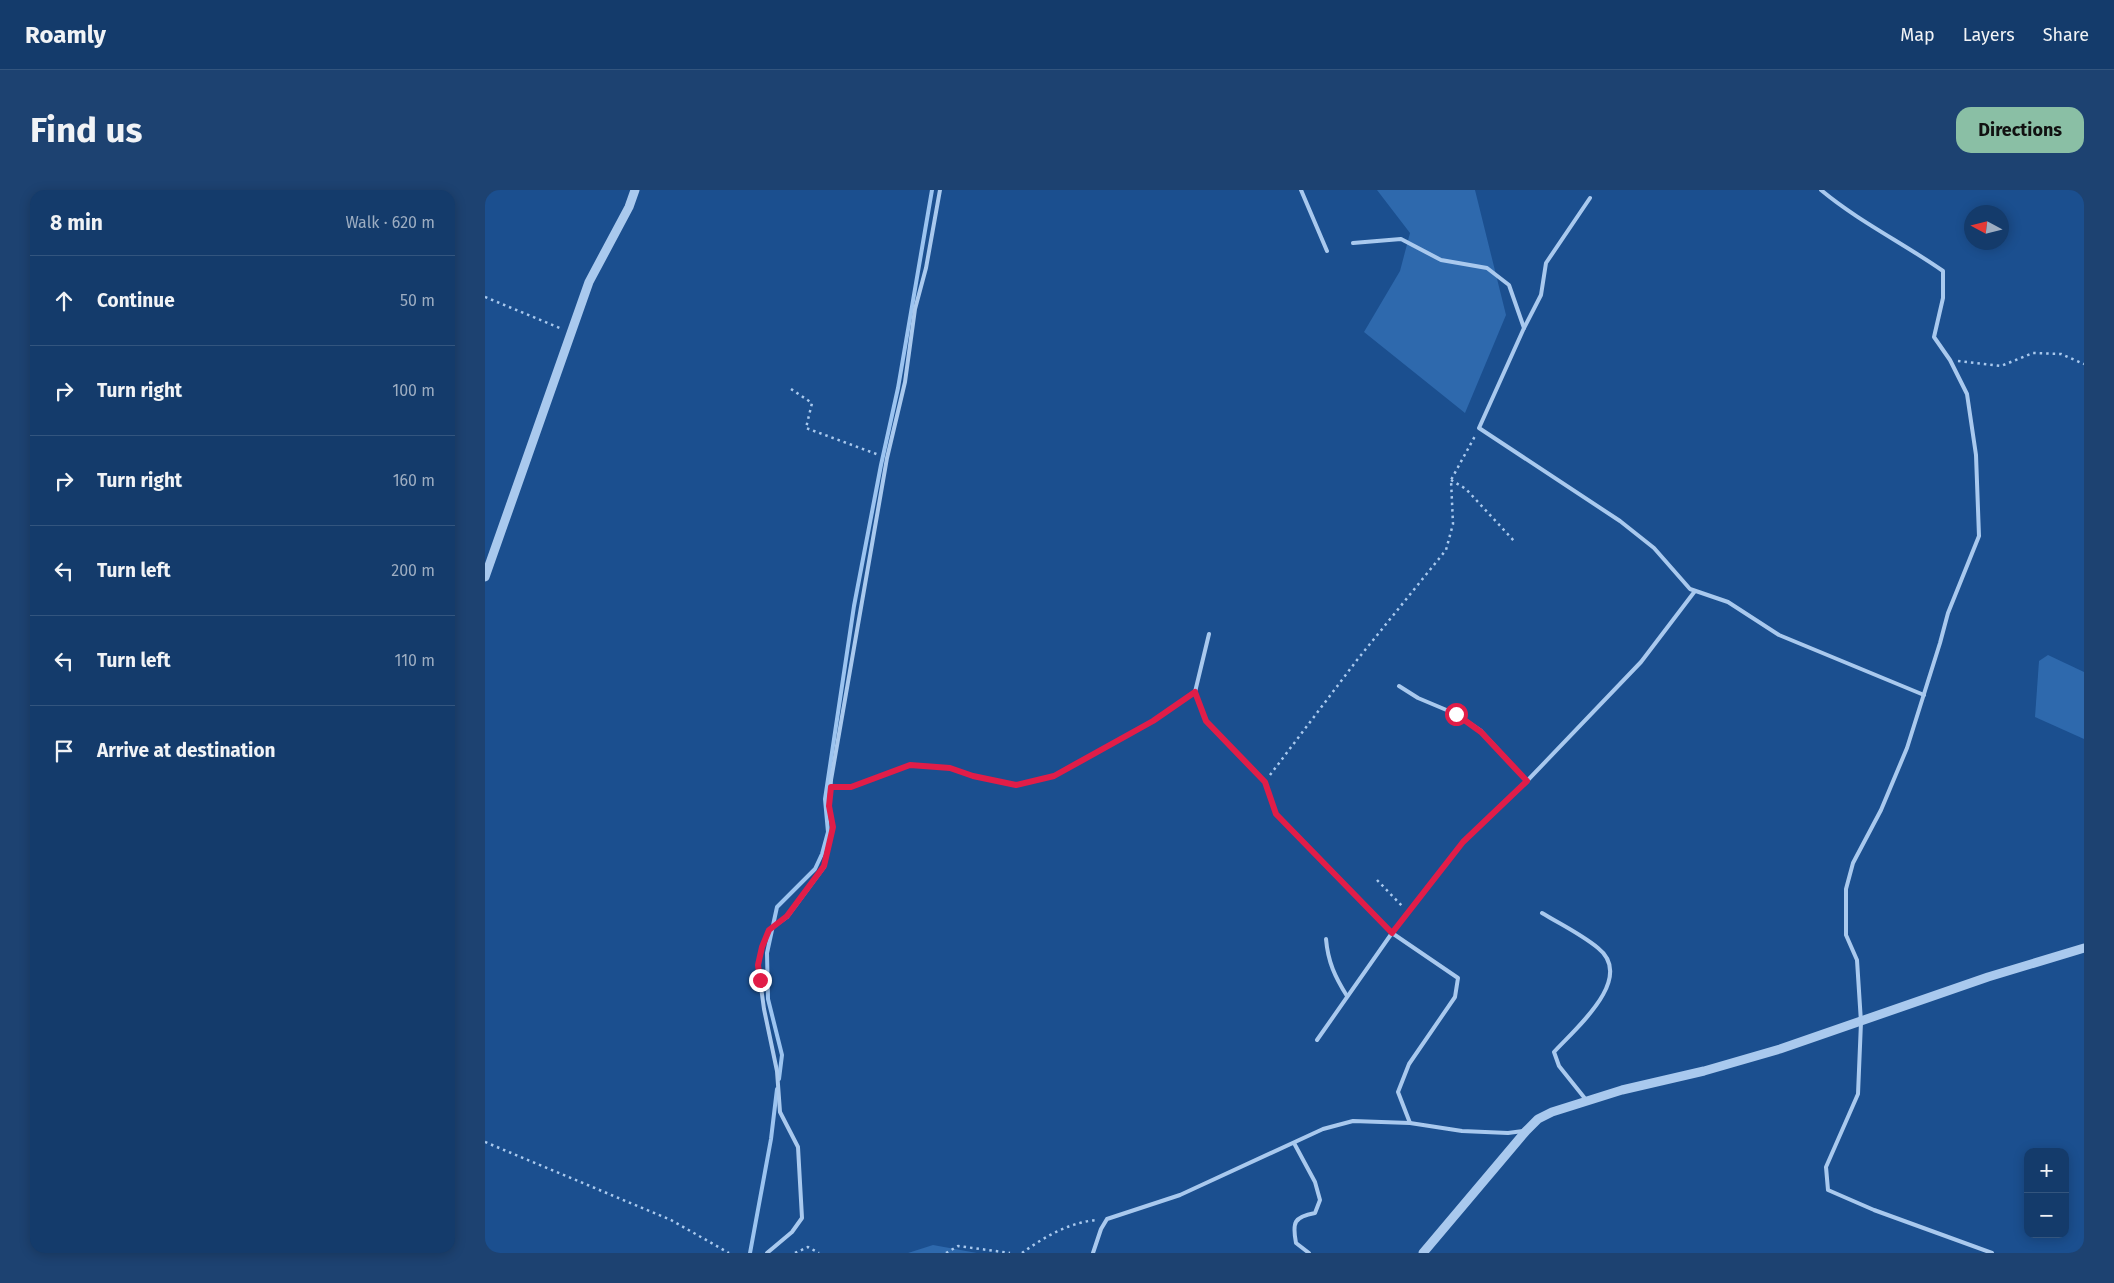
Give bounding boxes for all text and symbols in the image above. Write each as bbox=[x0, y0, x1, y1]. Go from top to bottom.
text: Roamly bbox=[25, 21, 106, 49]
text: Map bbox=[1900, 24, 1935, 46]
text: Layers bbox=[1963, 24, 2015, 46]
text: Share bbox=[2043, 24, 2089, 46]
button: Directions bbox=[1956, 107, 2084, 153]
text: Find us bbox=[30, 109, 142, 151]
north arrow bbox=[1964, 205, 2009, 250]
text: 8 min bbox=[50, 210, 103, 236]
text: Walk · 620 m bbox=[345, 213, 435, 232]
icon: ahead bbox=[50, 287, 78, 315]
text: Continue bbox=[97, 289, 175, 312]
text: 50 m bbox=[400, 291, 435, 310]
icon: right bbox=[50, 377, 78, 405]
text: Turn right bbox=[97, 379, 182, 402]
text: 100 m bbox=[392, 381, 435, 400]
icon: right bbox=[50, 467, 78, 495]
text: Turn right bbox=[97, 469, 182, 492]
text: 160 m bbox=[393, 471, 435, 490]
icon: left bbox=[50, 557, 78, 585]
text: Turn left bbox=[97, 559, 171, 582]
text: 200 m bbox=[391, 561, 435, 580]
icon: left bbox=[50, 647, 78, 675]
text: Turn left bbox=[97, 649, 171, 672]
text: 110 m bbox=[394, 651, 435, 670]
route start bbox=[1445, 703, 1468, 726]
icon: arrive bbox=[50, 737, 78, 765]
text: Arrive at destination bbox=[97, 739, 276, 762]
route end bbox=[749, 969, 772, 992]
map controls bbox=[2024, 1148, 2069, 1238]
button: + bbox=[2024, 1148, 2069, 1193]
button: − bbox=[2024, 1193, 2069, 1238]

